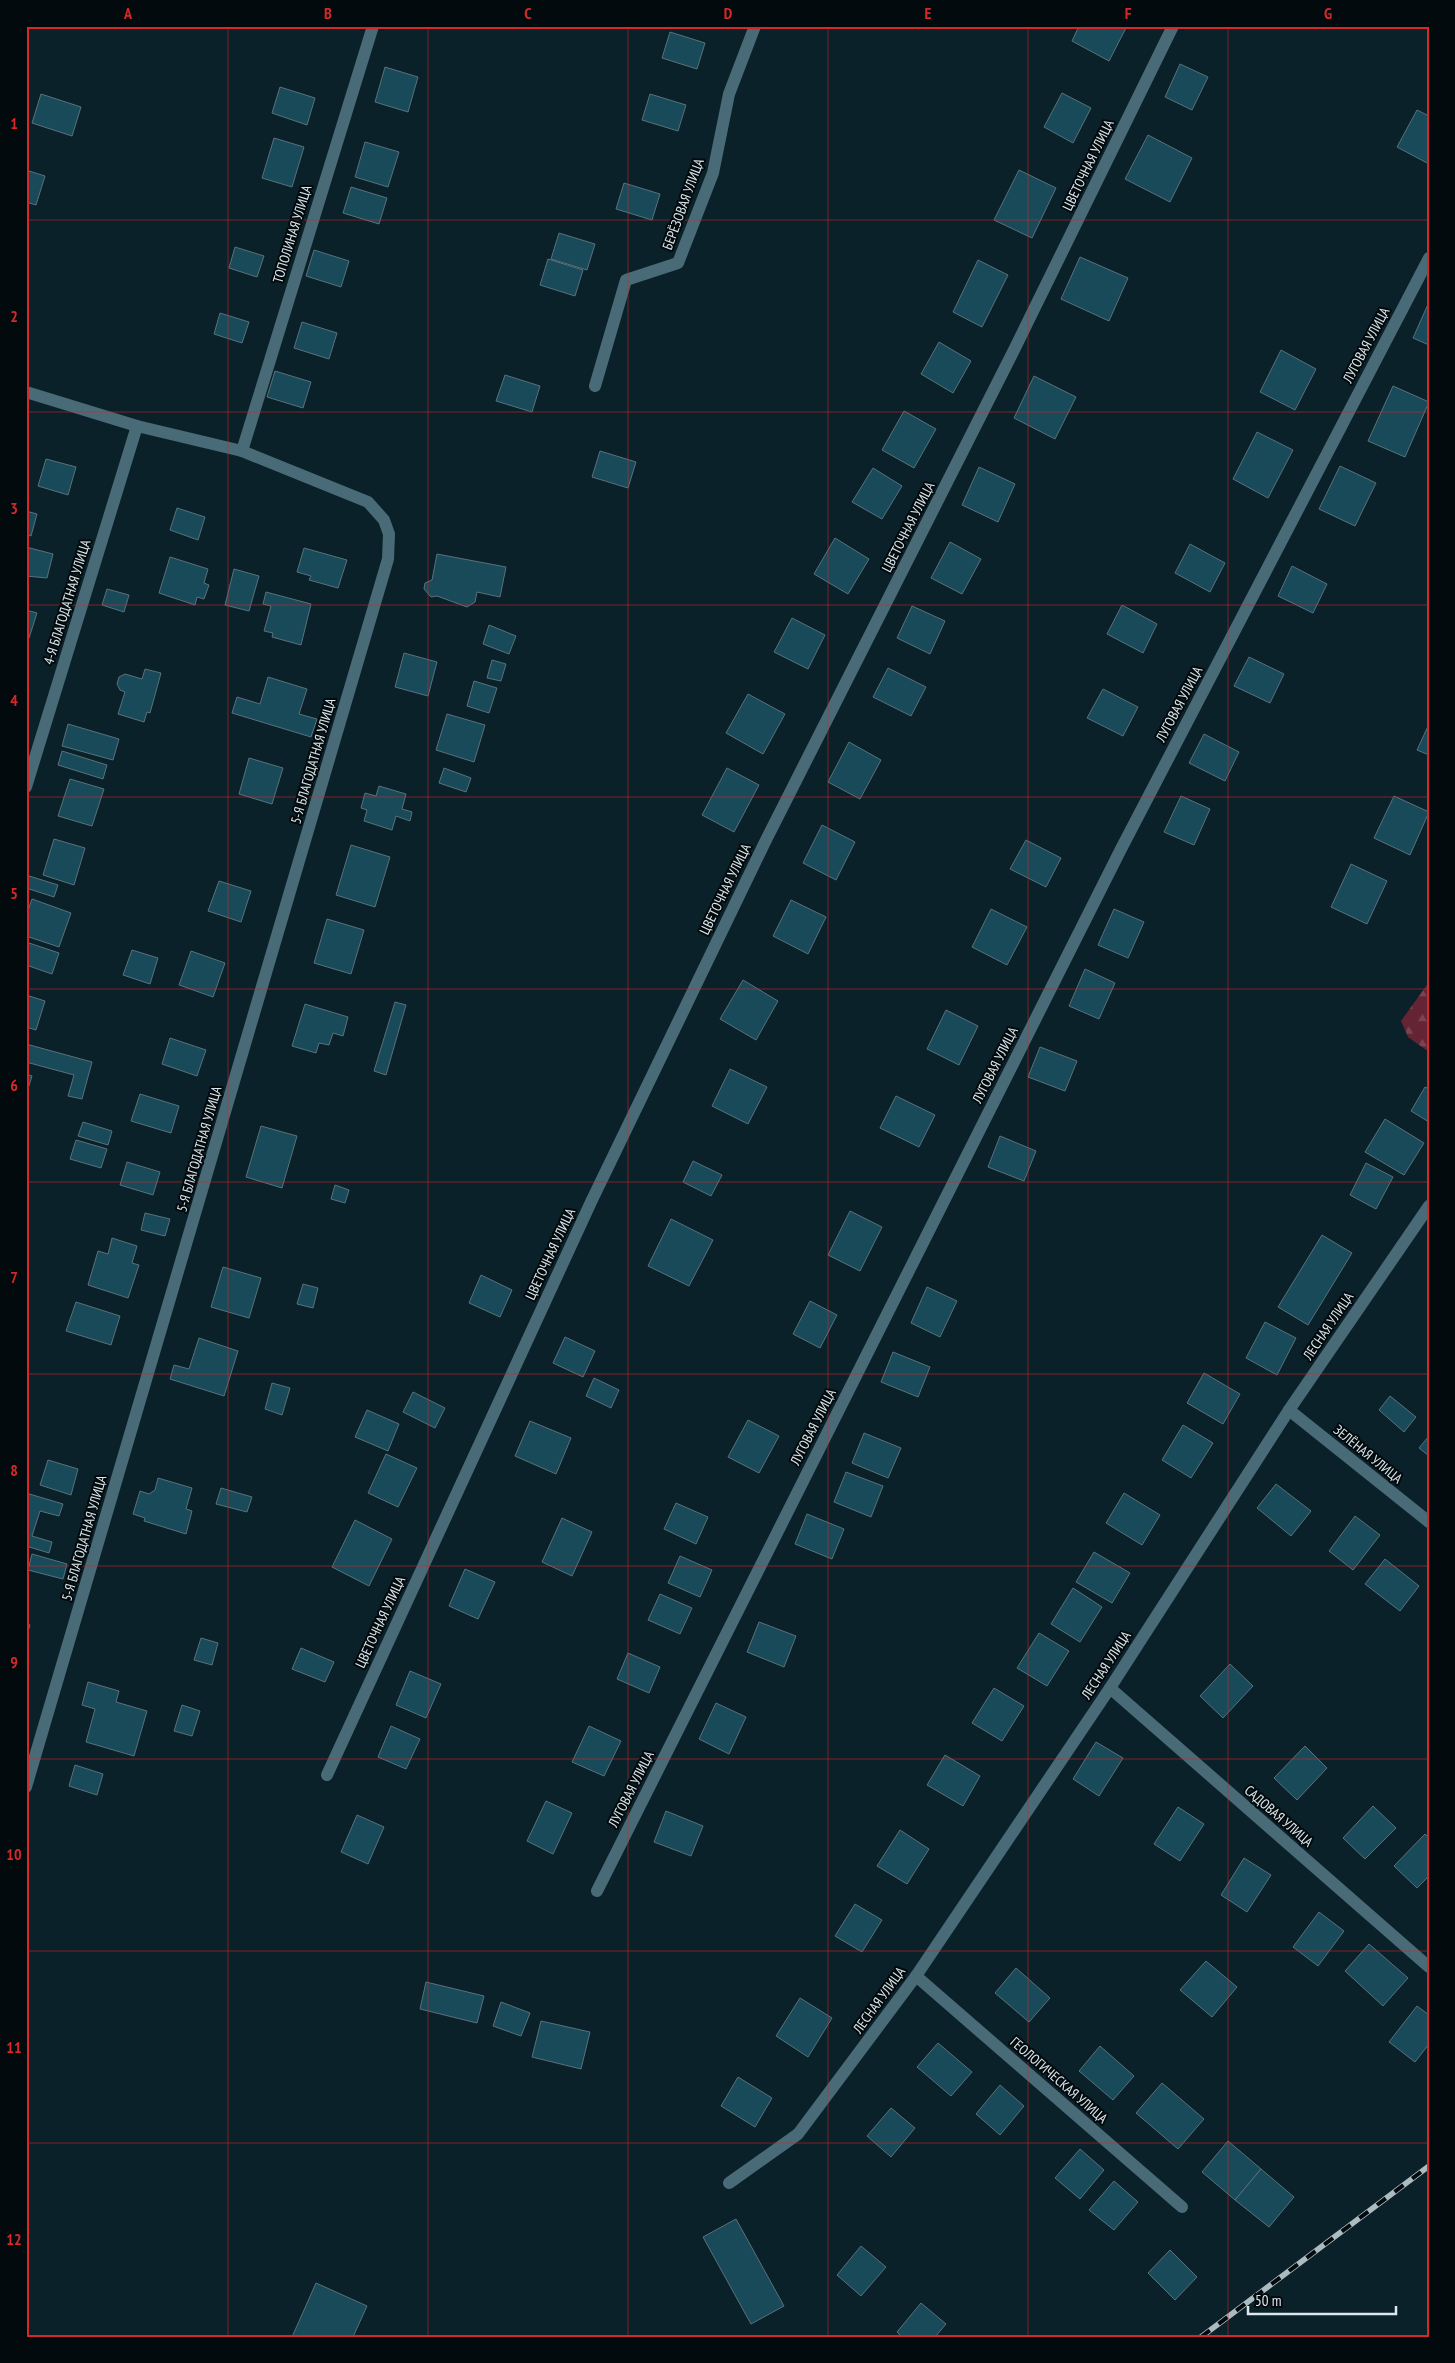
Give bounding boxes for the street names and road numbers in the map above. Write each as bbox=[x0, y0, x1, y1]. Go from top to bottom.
street label: ЦВЕТОЧНАЯ УЛИЦА bbox=[1058, 116, 1118, 213]
street label: БЕРЁЗОВАЯ УЛИЦА bbox=[658, 156, 708, 252]
street label: ТОПОЛИНАЯ УЛИЦА bbox=[269, 182, 316, 285]
street label: ЛУГОВАЯ УЛИЦА bbox=[1338, 304, 1394, 387]
street label: ЦВЕТОЧНАЯ УЛИЦА bbox=[878, 479, 939, 575]
street label: 4-Я БЛАГОДАТНАЯ УЛИЦА bbox=[39, 537, 95, 667]
street label: ЛУГОВАЯ УЛИЦА bbox=[1151, 663, 1207, 746]
street label: 5-Я БЛАГОДАТНАЯ УЛИЦА bbox=[286, 696, 340, 826]
street label: ЦВЕТОЧНАЯ УЛИЦА bbox=[695, 840, 755, 937]
street label: ЛУГОВАЯ УЛИЦА bbox=[968, 1024, 1022, 1107]
street label: 5-Я БЛАГОДАТНАЯ УЛИЦА bbox=[172, 1084, 226, 1214]
street label: ЦВЕТОЧНАЯ УЛИЦА bbox=[521, 1205, 579, 1303]
street label: ЛЕСНАЯ УЛИЦА bbox=[1298, 1288, 1357, 1364]
street label: ЛУГОВАЯ УЛИЦА bbox=[786, 1386, 840, 1469]
street label: ЗЕЛЁНАЯ УЛИЦА bbox=[1330, 1421, 1406, 1487]
street label: 5-Я БЛАГОДАТНАЯ УЛИЦА bbox=[57, 1473, 111, 1603]
street label: ЦВЕТОЧНАЯ УЛИЦА bbox=[351, 1573, 409, 1671]
street label: ЛЕСНАЯ УЛИЦА bbox=[1077, 1627, 1135, 1703]
street label: ЛУГОВАЯ УЛИЦА bbox=[604, 1748, 658, 1831]
street label: САДОВАЯ УЛИЦА bbox=[1241, 1781, 1317, 1851]
street label: ЛЕСНАЯ УЛИЦА bbox=[848, 1963, 909, 2038]
street label: ГЕОЛОГИЧЕСКАЯ УЛИЦА bbox=[1007, 2033, 1112, 2127]

